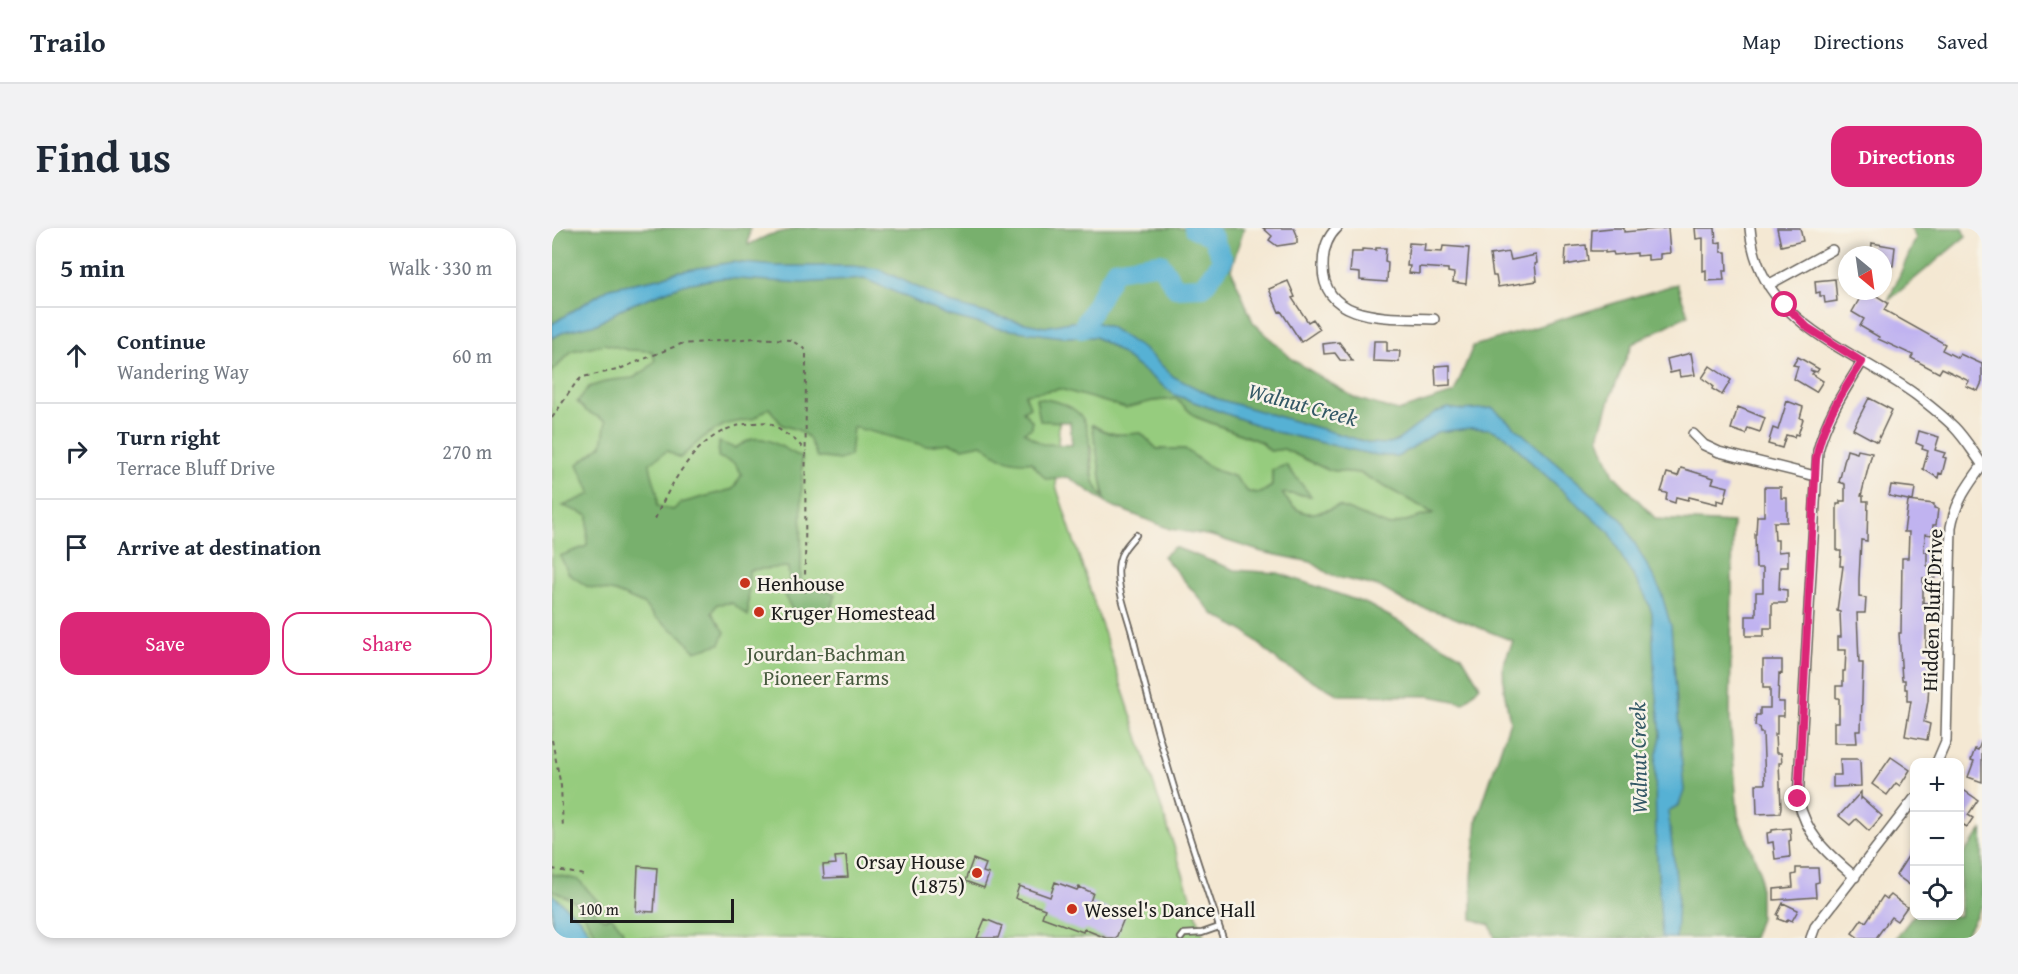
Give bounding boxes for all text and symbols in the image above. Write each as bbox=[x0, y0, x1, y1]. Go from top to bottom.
text: Trailo bbox=[30, 21, 106, 62]
text: Map bbox=[1742, 26, 1781, 57]
text: Directions bbox=[1814, 26, 1904, 57]
text: Saved bbox=[1937, 26, 1988, 57]
text: Find us bbox=[36, 126, 171, 187]
button: Directions bbox=[1831, 126, 1982, 187]
north arrow bbox=[1838, 246, 1892, 300]
text: 5 min bbox=[60, 248, 125, 287]
text: Walk · 330 m bbox=[389, 253, 492, 282]
route start bbox=[1771, 291, 1797, 317]
text: Continue bbox=[117, 325, 206, 357]
icon: ahead bbox=[60, 339, 93, 372]
text: 60 m bbox=[452, 341, 492, 370]
text: Wandering Way bbox=[117, 357, 249, 386]
water label: Walnut Creek bbox=[1245, 374, 1362, 434]
text: Turn right bbox=[117, 421, 220, 453]
icon: right bbox=[60, 435, 93, 468]
text: 270 m bbox=[442, 437, 492, 466]
text: Terrace Bluff Drive bbox=[117, 453, 275, 482]
street label: Hidden Bluff Drive bbox=[1914, 528, 1950, 692]
icon: arrive bbox=[60, 531, 93, 564]
text: Arrive at destination bbox=[117, 531, 321, 563]
place label: Henhouse bbox=[757, 568, 845, 599]
marker: Henhouse bbox=[738, 576, 752, 590]
place label: Kruger Homestead bbox=[771, 597, 936, 628]
marker: Kruger Homestead bbox=[752, 605, 766, 619]
button: Save bbox=[60, 612, 270, 675]
button: Share bbox=[282, 612, 492, 675]
park label: Jourdan-Bachman Pioneer Farms bbox=[744, 638, 906, 693]
water label: Walnut Creek bbox=[1621, 701, 1655, 814]
map controls bbox=[1910, 758, 1964, 920]
button: + bbox=[1910, 758, 1964, 812]
route end bbox=[1784, 785, 1810, 811]
button: − bbox=[1910, 812, 1964, 866]
place label: Orsay House (1875) bbox=[856, 846, 965, 901]
marker: Orsay House (1875) bbox=[970, 866, 984, 880]
button: locate bbox=[1910, 866, 1964, 920]
place label: Wessel's Dance Hall bbox=[1084, 894, 1256, 925]
scale bar bbox=[570, 896, 734, 924]
text: 100 m bbox=[579, 897, 619, 921]
marker: Wessel's Dance Hall bbox=[1065, 902, 1079, 916]

